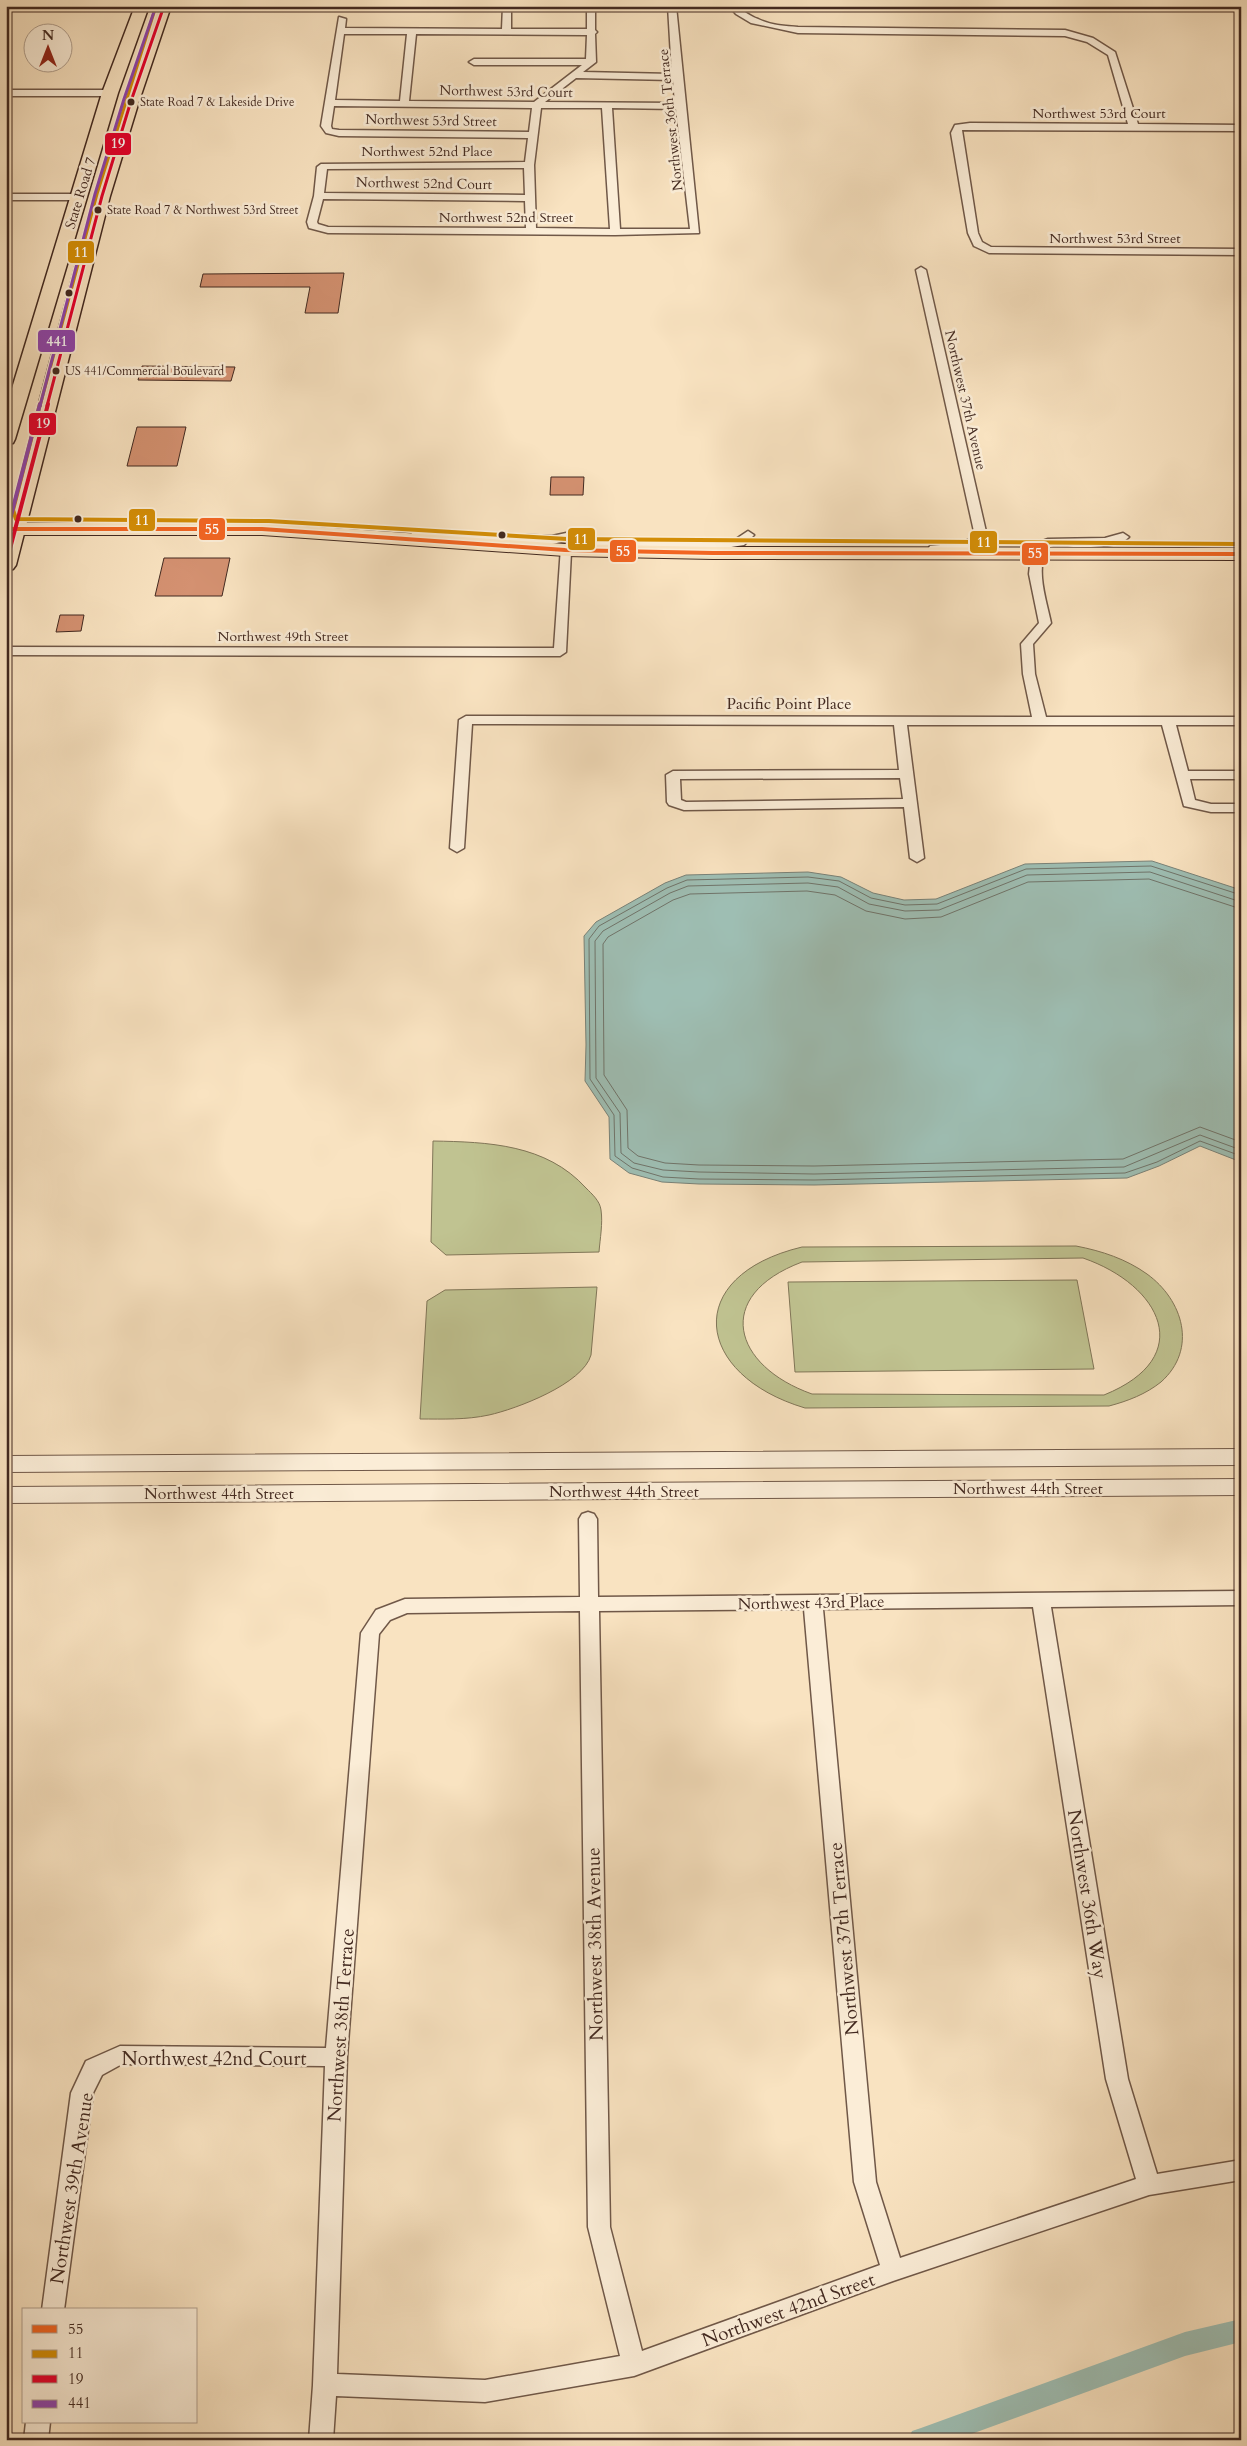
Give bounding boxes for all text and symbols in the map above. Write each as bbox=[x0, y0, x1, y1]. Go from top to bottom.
north arrow bbox=[22, 22, 72, 72]
text: N bbox=[42, 26, 54, 45]
street label: Northwest 36th Terrace bbox=[654, 48, 687, 192]
street label: Northwest 53rd Court bbox=[439, 81, 573, 102]
place label: State Road 7 & Lakeside Drive bbox=[140, 94, 294, 110]
marker: State Road 7 & Lakeside Drive bbox=[126, 97, 136, 107]
street label: Northwest 53rd Court bbox=[1032, 104, 1166, 123]
street label: Northwest 53rd Street bbox=[365, 110, 497, 131]
line badge: 19 bbox=[104, 132, 132, 156]
text: 19 bbox=[111, 134, 125, 153]
street label: Northwest 52nd Place bbox=[361, 142, 493, 161]
street label: State Road 7 bbox=[61, 155, 100, 231]
street label: Northwest 52nd Court bbox=[356, 173, 493, 194]
place label: State Road 7 & Northwest 53rd Street bbox=[107, 202, 298, 218]
marker: State Road 7 & Northwest 53rd Street bbox=[93, 205, 103, 215]
street label: Northwest 52nd Street bbox=[439, 208, 574, 227]
street label: Northwest 53rd Street bbox=[1049, 229, 1181, 248]
line badge: 11 bbox=[67, 240, 95, 264]
text: 11 bbox=[74, 243, 88, 262]
unlabelled marker bbox=[64, 288, 74, 298]
street label: Northwest 37th Avenue bbox=[940, 328, 991, 472]
line badge: 441 bbox=[37, 329, 76, 353]
text: 441 bbox=[46, 332, 68, 351]
place label: US 441/Commercial Boulevard bbox=[65, 363, 225, 379]
marker: US 441/Commercial Boulevard bbox=[51, 366, 61, 376]
line badge: 19 bbox=[28, 412, 57, 436]
text: 19 bbox=[36, 414, 50, 433]
line badge: 11 bbox=[128, 508, 156, 532]
text: 11 bbox=[135, 511, 149, 530]
unlabelled marker bbox=[73, 514, 83, 524]
line badge: 55 bbox=[198, 517, 226, 541]
text: 55 bbox=[205, 520, 219, 539]
line badge: 11 bbox=[567, 527, 596, 551]
unlabelled marker bbox=[497, 530, 507, 540]
text: 11 bbox=[574, 530, 588, 549]
line badge: 11 bbox=[969, 530, 998, 554]
text: 11 bbox=[977, 533, 991, 552]
line badge: 55 bbox=[609, 539, 637, 563]
text: 55 bbox=[616, 542, 630, 561]
line badge: 55 bbox=[1021, 542, 1049, 566]
text: 55 bbox=[1028, 544, 1042, 563]
street label: Northwest 49th Street bbox=[217, 627, 349, 646]
street label: Pacific Point Place bbox=[727, 693, 851, 715]
street label: Northwest 44th Street bbox=[953, 1478, 1103, 1500]
street label: Northwest 44th Street bbox=[549, 1481, 699, 1503]
street label: Northwest 44th Street bbox=[144, 1483, 294, 1505]
street label: Northwest 43rd Place bbox=[737, 1591, 885, 1615]
street label: Northwest 36th Way bbox=[1061, 1807, 1113, 1981]
street label: Northwest 37th Terrace bbox=[823, 1841, 865, 2037]
street label: Northwest 38th Avenue bbox=[580, 1847, 610, 2041]
street label: Northwest 38th Terrace bbox=[321, 1927, 361, 2123]
street label: Northwest 42nd Court bbox=[122, 2046, 306, 2072]
street label: Northwest 39th Avenue bbox=[44, 2090, 100, 2286]
street label: Northwest 42nd Street bbox=[698, 2267, 878, 2353]
legend bbox=[22, 2308, 198, 2424]
text: 55 bbox=[68, 2319, 83, 2339]
text: 11 bbox=[68, 2343, 83, 2363]
text: 19 bbox=[68, 2369, 84, 2389]
text: 441 bbox=[68, 2393, 91, 2413]

